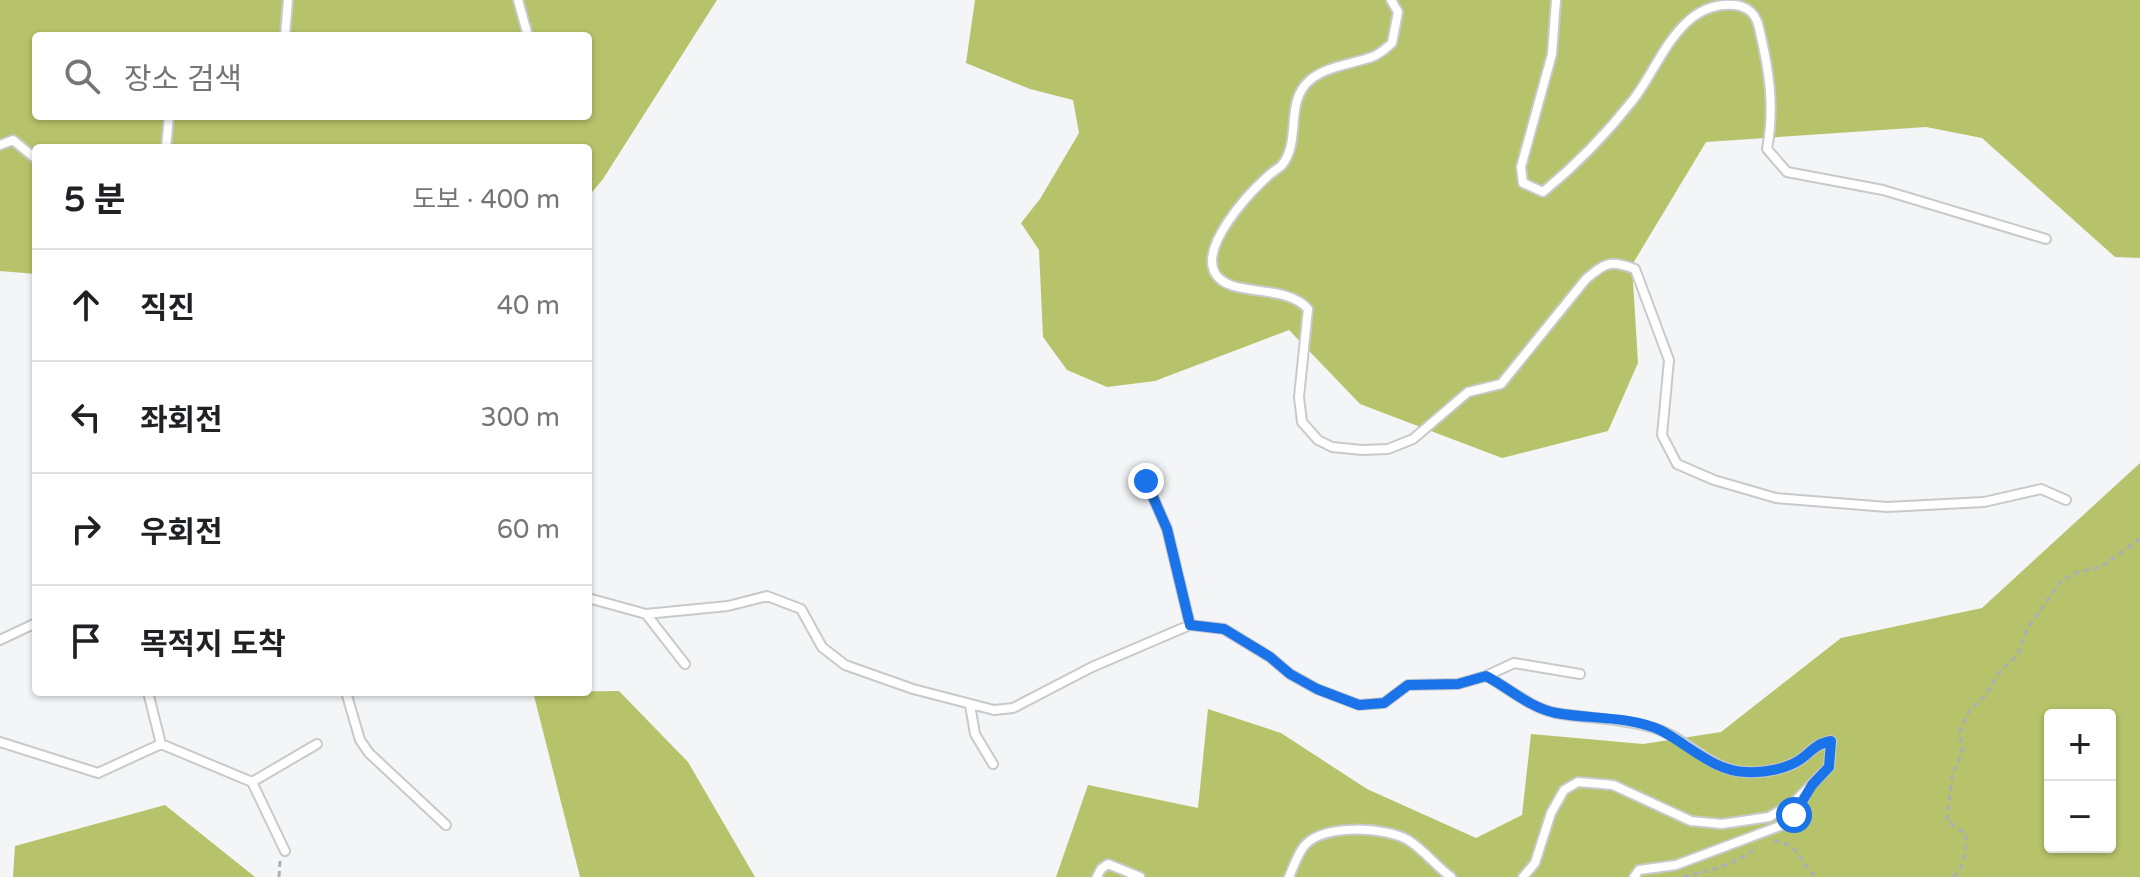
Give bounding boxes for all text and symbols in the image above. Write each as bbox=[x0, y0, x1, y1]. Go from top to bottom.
search box bbox=[32, 32, 592, 120]
icon: search bbox=[60, 54, 104, 98]
text: 장소 검색 bbox=[124, 61, 242, 98]
text: 5 분 bbox=[64, 180, 125, 221]
text: 도보 · 400 m bbox=[412, 184, 560, 215]
icon: ahead bbox=[64, 283, 108, 327]
text: 직진 bbox=[140, 290, 195, 327]
text: 40 m bbox=[497, 290, 560, 321]
icon: left bbox=[64, 395, 108, 439]
text: 좌회전 bbox=[140, 402, 223, 439]
text: 300 m bbox=[480, 402, 560, 433]
route end bbox=[1128, 463, 1164, 499]
icon: right bbox=[64, 507, 108, 551]
text: 우회전 bbox=[140, 514, 223, 551]
text: 60 m bbox=[497, 514, 560, 545]
icon: arrive bbox=[64, 619, 108, 663]
text: 목적지 도착 bbox=[140, 626, 286, 663]
map controls bbox=[2044, 709, 2116, 853]
button: + bbox=[2044, 709, 2116, 781]
button: − bbox=[2044, 781, 2116, 853]
route start bbox=[1776, 797, 1812, 833]

